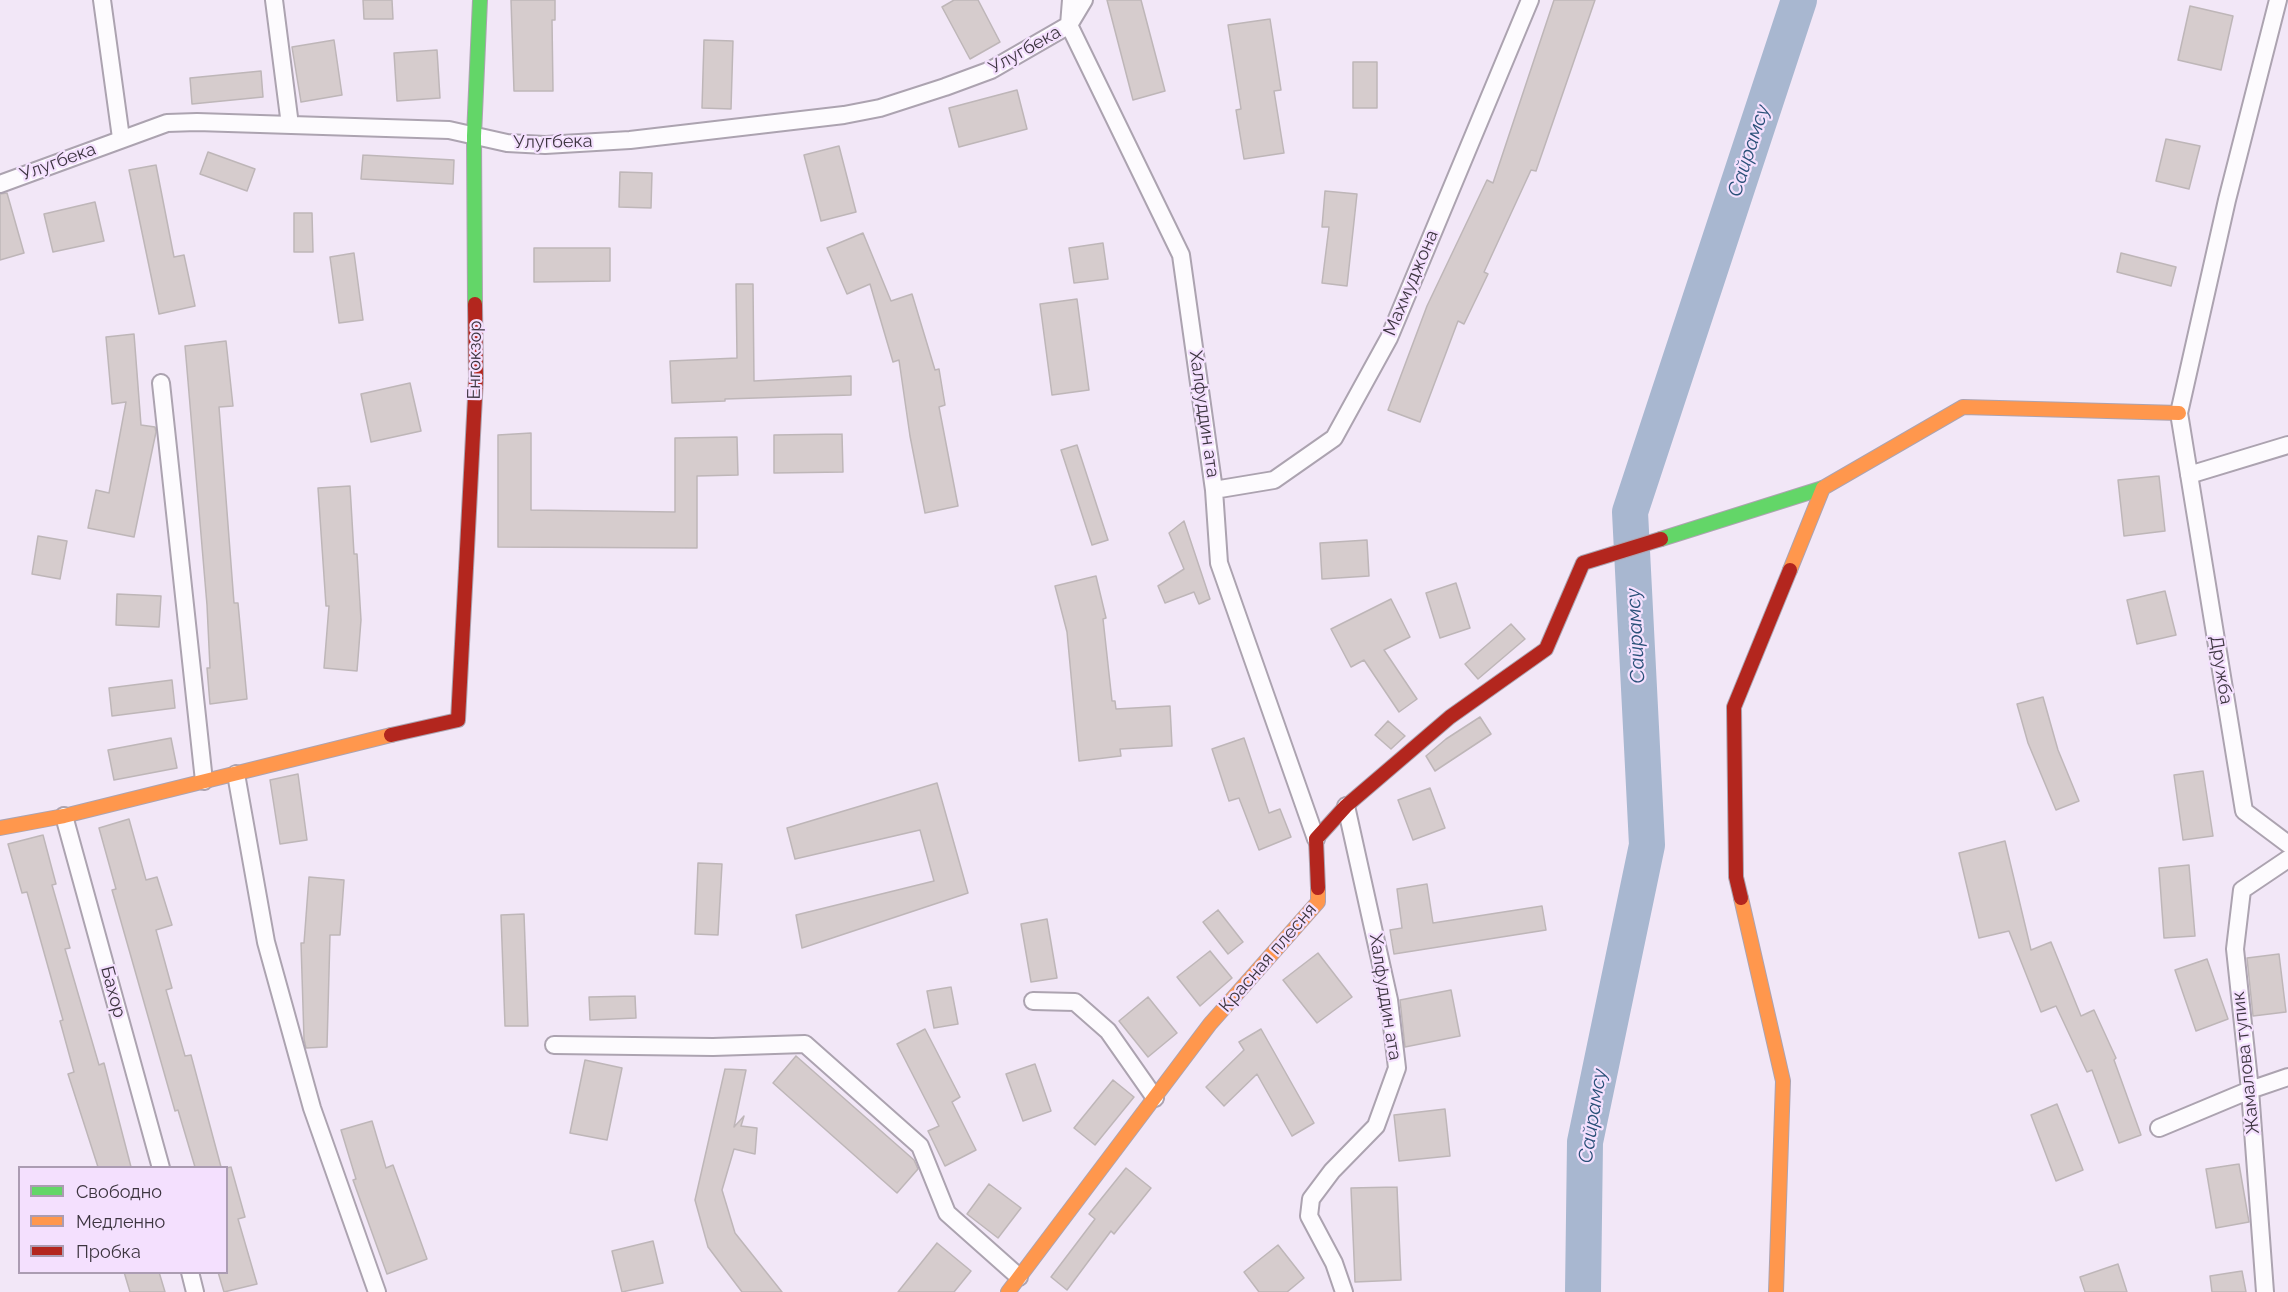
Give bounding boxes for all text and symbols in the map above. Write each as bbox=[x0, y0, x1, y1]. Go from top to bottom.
street label: Улугбека bbox=[985, 21, 1065, 79]
water label: Сайрамсу bbox=[1723, 102, 1775, 200]
street label: Улугбека bbox=[513, 131, 593, 153]
street label: Улугбека bbox=[17, 138, 99, 186]
street label: Махмуджона bbox=[1379, 227, 1443, 339]
street label: Енгокзор bbox=[464, 320, 486, 400]
street label: Халфуддин ата bbox=[1184, 349, 1224, 479]
water label: Сайрамсу bbox=[1622, 588, 1650, 684]
street label: Дружба bbox=[2205, 634, 2237, 706]
street label: Красная плесня bbox=[1215, 899, 1321, 1017]
street label: Халфуддин ата bbox=[1364, 932, 1406, 1062]
street label: Бахор bbox=[96, 964, 130, 1020]
street label: Жамалова тупик bbox=[2228, 990, 2264, 1136]
water label: Сайрамсу bbox=[1574, 1067, 1612, 1165]
legend bbox=[18, 1166, 228, 1274]
text: Свободно bbox=[76, 1181, 162, 1202]
text: Медленно bbox=[76, 1211, 165, 1232]
text: Пробка bbox=[76, 1241, 141, 1262]

